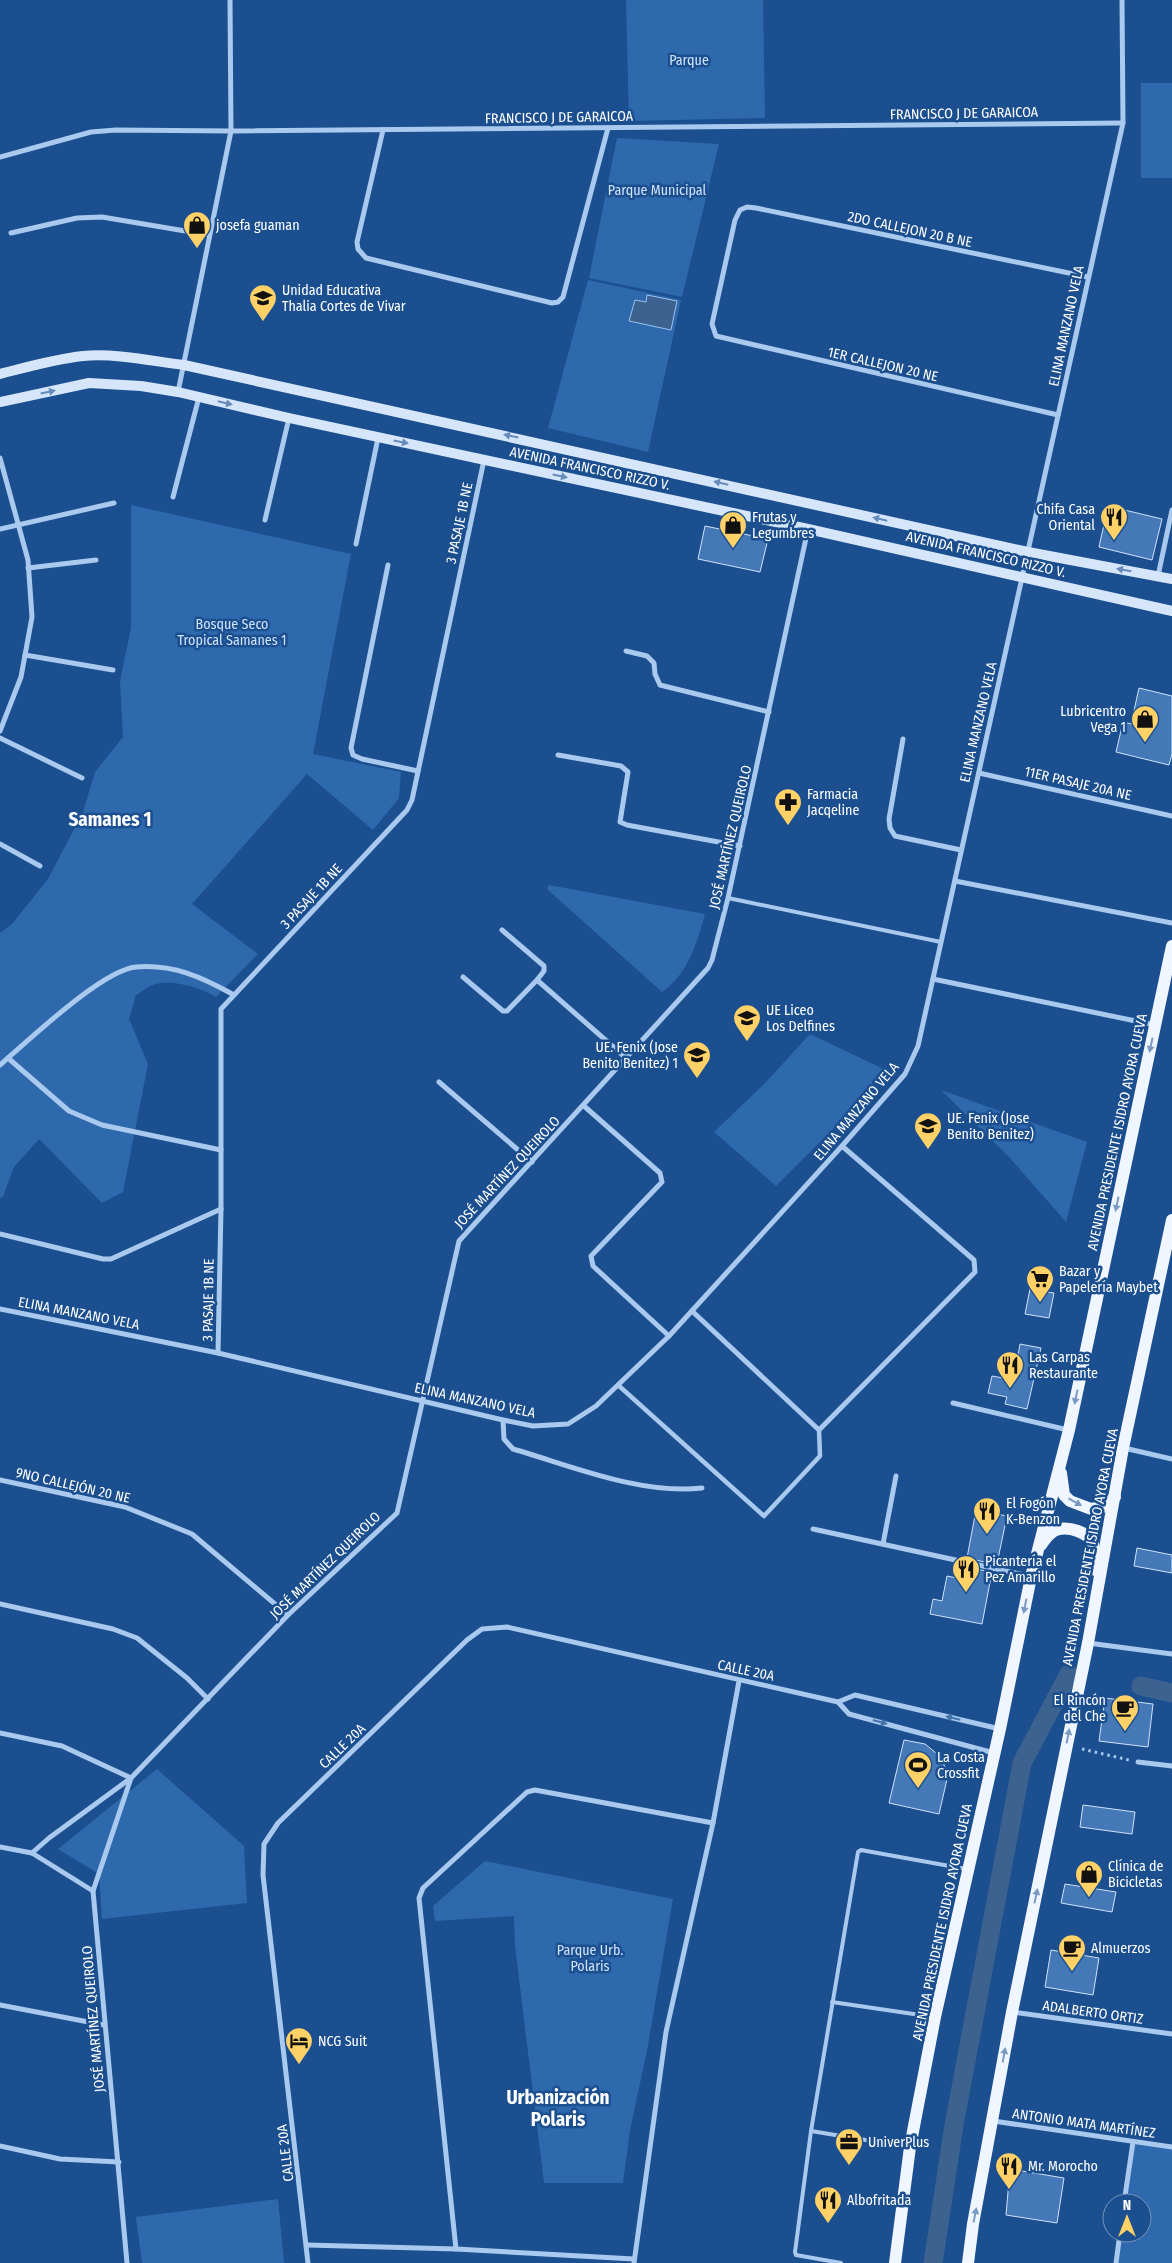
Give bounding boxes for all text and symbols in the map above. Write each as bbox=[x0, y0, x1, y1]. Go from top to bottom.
park label: Parque bbox=[669, 52, 709, 69]
street label: FRANCISCO J DE GARAICOA bbox=[890, 104, 1039, 123]
street label: FRANCISCO J DE GARAICOA bbox=[485, 108, 634, 127]
park label: Parque Municipal bbox=[608, 182, 707, 199]
street label: 2DO CALLEJON 20 B NE bbox=[846, 208, 974, 251]
shop icon: josefa guaman bbox=[182, 210, 212, 249]
place label: josefa guaman bbox=[215, 217, 300, 234]
street label: ELINA MANZANO VELA bbox=[1045, 263, 1088, 388]
place label: Unidad Educativa Thalia Cortes de Vivar bbox=[282, 282, 406, 315]
school or university icon: Unidad Educativa Thalia Cortes de Vivar bbox=[248, 283, 278, 322]
street label: 1ER CALLEJON 20 NE bbox=[826, 344, 940, 386]
one-way arrow bbox=[40, 388, 55, 396]
one-way arrow bbox=[217, 399, 232, 407]
one-way arrow bbox=[504, 432, 519, 440]
one-way arrow bbox=[393, 439, 409, 447]
street label: AVENIDA FRANCISCO RIZZO V. bbox=[508, 443, 672, 494]
one-way arrow bbox=[552, 472, 568, 480]
one-way arrow bbox=[713, 479, 729, 487]
street label: 3 PASAJE 1B NE bbox=[443, 480, 477, 565]
place label: Chifa Casa Oriental bbox=[1037, 501, 1095, 534]
restaurant icon: Chifa Casa Oriental bbox=[1099, 502, 1129, 541]
place label: Frutas y Legumbres bbox=[752, 509, 814, 542]
shop icon: Frutas y Legumbres bbox=[718, 510, 748, 549]
one-way arrow bbox=[872, 515, 887, 523]
street label: AVENIDA FRANCISCO RIZZO V. bbox=[904, 528, 1067, 581]
one-way arrow bbox=[1116, 565, 1132, 573]
park label: Bosque Seco Tropical Samanes 1 bbox=[178, 616, 286, 649]
street label: ELINA MANZANO VELA bbox=[956, 660, 1001, 784]
place label: Lubricentro Vega 1 bbox=[1060, 703, 1126, 736]
shop icon: Lubricentro Vega 1 bbox=[1130, 704, 1160, 743]
street label: JOSÉ MARTÍNEZ QUEIROLO bbox=[705, 763, 755, 911]
street label: 11ER PASAJE 20A NE bbox=[1023, 763, 1133, 804]
place label: Farmacia Jacqeline bbox=[807, 786, 859, 819]
pharmacy icon: Farmacia Jacqeline bbox=[773, 787, 803, 826]
district label: Samanes 1 bbox=[68, 808, 152, 831]
street label: 3 PASAJE 1B NE bbox=[277, 860, 346, 932]
place label: UE Liceo Los Delfines bbox=[766, 1002, 835, 1035]
school or university icon: UE Liceo Los Delfines bbox=[732, 1003, 762, 1042]
street label: AVENIDA PRESIDENTE ISIDRO AYORA CUEVA bbox=[1084, 1012, 1151, 1252]
one-way arrow bbox=[1147, 1037, 1155, 1052]
place label: UE. Fenix (Jose Benito Benitez) 1 bbox=[582, 1039, 678, 1072]
school or university icon: UE. Fenix (Jose Benito Benitez) 1 bbox=[682, 1040, 712, 1079]
street label: ELINA MANZANO VELA bbox=[810, 1058, 903, 1164]
place label: UE. Fenix (Jose Benito Benitez) bbox=[947, 1110, 1034, 1143]
school or university icon: UE. Fenix (Jose Benito Benitez) bbox=[913, 1111, 943, 1150]
street label: JOSÉ MARTÍNEZ QUEIROLO bbox=[450, 1112, 564, 1232]
one-way arrow bbox=[1113, 1196, 1121, 1211]
street label: 3 PASAJE 1B NE bbox=[199, 1258, 218, 1342]
place label: Bazar y Papelería Maybet bbox=[1059, 1263, 1158, 1296]
supermarket icon: Bazar y Papelería Maybet bbox=[1025, 1264, 1055, 1303]
street label: ELINA MANZANO VELA bbox=[17, 1293, 142, 1334]
place label: Las Carpas Restaurante bbox=[1029, 1349, 1098, 1382]
restaurant icon: Las Carpas Restaurante bbox=[995, 1350, 1025, 1389]
street label: ELINA MANZANO VELA bbox=[413, 1379, 538, 1422]
one-way arrow bbox=[1072, 1389, 1080, 1404]
street label: AVENIDA PRESIDENTE ISIDRO AYORA CUEVA bbox=[1059, 1426, 1122, 1667]
street label: 9NO CALLEJÓN 20 NE bbox=[14, 1463, 132, 1507]
place label: El Fogón K-Benzon bbox=[1006, 1495, 1060, 1528]
restaurant icon: El Fogón K-Benzon bbox=[972, 1496, 1002, 1535]
one-way arrow bbox=[1067, 1498, 1082, 1506]
street label: JOSÉ MARTÍNEZ QUEIROLO bbox=[266, 1507, 384, 1623]
place label: Picantería el Pez Amarillo bbox=[985, 1553, 1057, 1586]
restaurant icon: Picantería el Pez Amarillo bbox=[951, 1554, 981, 1593]
one-way arrow bbox=[1021, 1598, 1029, 1614]
street label: CALLE 20A bbox=[716, 1656, 776, 1685]
place label: El Rincón del Che bbox=[1054, 1692, 1106, 1725]
cafe icon: El Rincón del Che bbox=[1110, 1693, 1140, 1732]
one-way arrow bbox=[945, 1714, 960, 1722]
one-way arrow bbox=[873, 1718, 888, 1726]
street label: CALLE 20A bbox=[316, 1720, 369, 1772]
one-way arrow bbox=[1065, 1728, 1073, 1744]
place label: La Costa Crossfit bbox=[937, 1749, 985, 1782]
sports icon: La Costa Crossfit bbox=[903, 1750, 933, 1789]
street label: AVENIDA PRESIDENTE ISIDRO AYORA CUEVA bbox=[909, 1802, 976, 2042]
place label: Clínica de Bicicletas bbox=[1108, 1858, 1164, 1891]
shop icon: Clínica de Bicicletas bbox=[1074, 1859, 1104, 1898]
one-way arrow bbox=[1032, 1888, 1040, 1903]
cafe icon: Almuerzos bbox=[1057, 1933, 1087, 1972]
place label: Almuerzos bbox=[1091, 1940, 1151, 1957]
park label: Parque Urb. Polaris bbox=[557, 1942, 623, 1975]
street label: JOSÉ MARTÍNEZ QUEIROLO bbox=[78, 1945, 108, 2093]
street label: ADALBERTO ORTIZ bbox=[1041, 1997, 1145, 2028]
hotel icon: NCG Suit bbox=[284, 2026, 314, 2065]
place label: NCG Suit bbox=[318, 2033, 367, 2050]
one-way arrow bbox=[1001, 2047, 1009, 2063]
district label: Urbanización Polaris bbox=[506, 2086, 610, 2131]
street label: ANTONIO MATA MARTÍNEZ bbox=[1011, 2104, 1157, 2142]
street label: CALLE 20A bbox=[273, 2123, 297, 2183]
office icon: UniverPlus bbox=[834, 2127, 864, 2166]
place label: UniverPlus bbox=[868, 2134, 929, 2151]
restaurant icon: Mr. Morocho bbox=[994, 2151, 1024, 2190]
place label: Mr. Morocho bbox=[1028, 2158, 1098, 2175]
restaurant icon: Albofritada bbox=[813, 2185, 843, 2224]
place label: Albofritada bbox=[847, 2192, 911, 2209]
north arrow bbox=[1102, 2193, 1152, 2243]
text: N bbox=[1123, 2197, 1131, 2214]
one-way arrow bbox=[971, 2206, 979, 2222]

